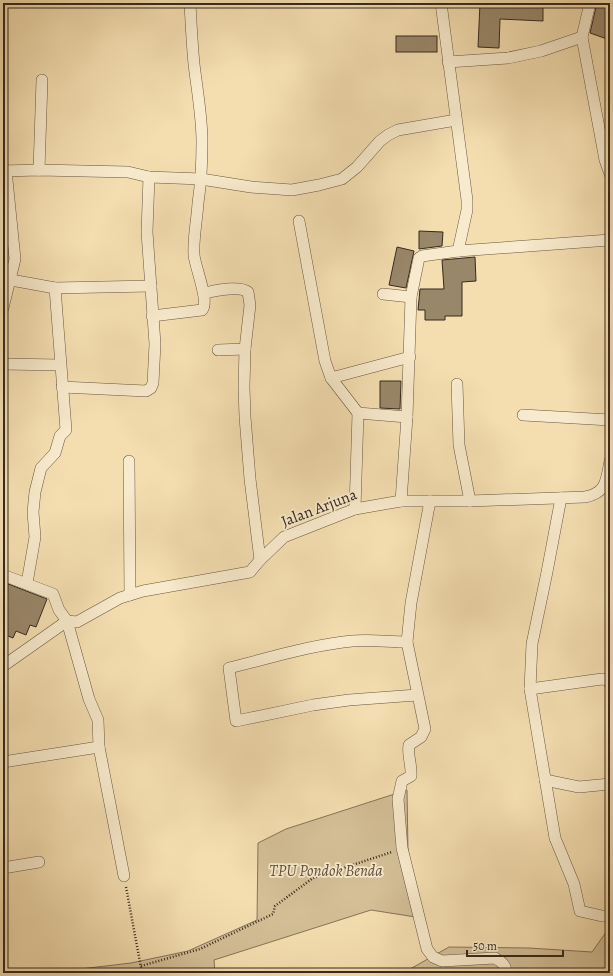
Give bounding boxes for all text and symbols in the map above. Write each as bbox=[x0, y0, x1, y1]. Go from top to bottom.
street label: Jalan Arjuna bbox=[278, 483, 361, 533]
park label: TPU Pondok Benda bbox=[269, 860, 383, 882]
scale bar bbox=[467, 932, 563, 958]
text: 50 m bbox=[473, 938, 497, 954]

